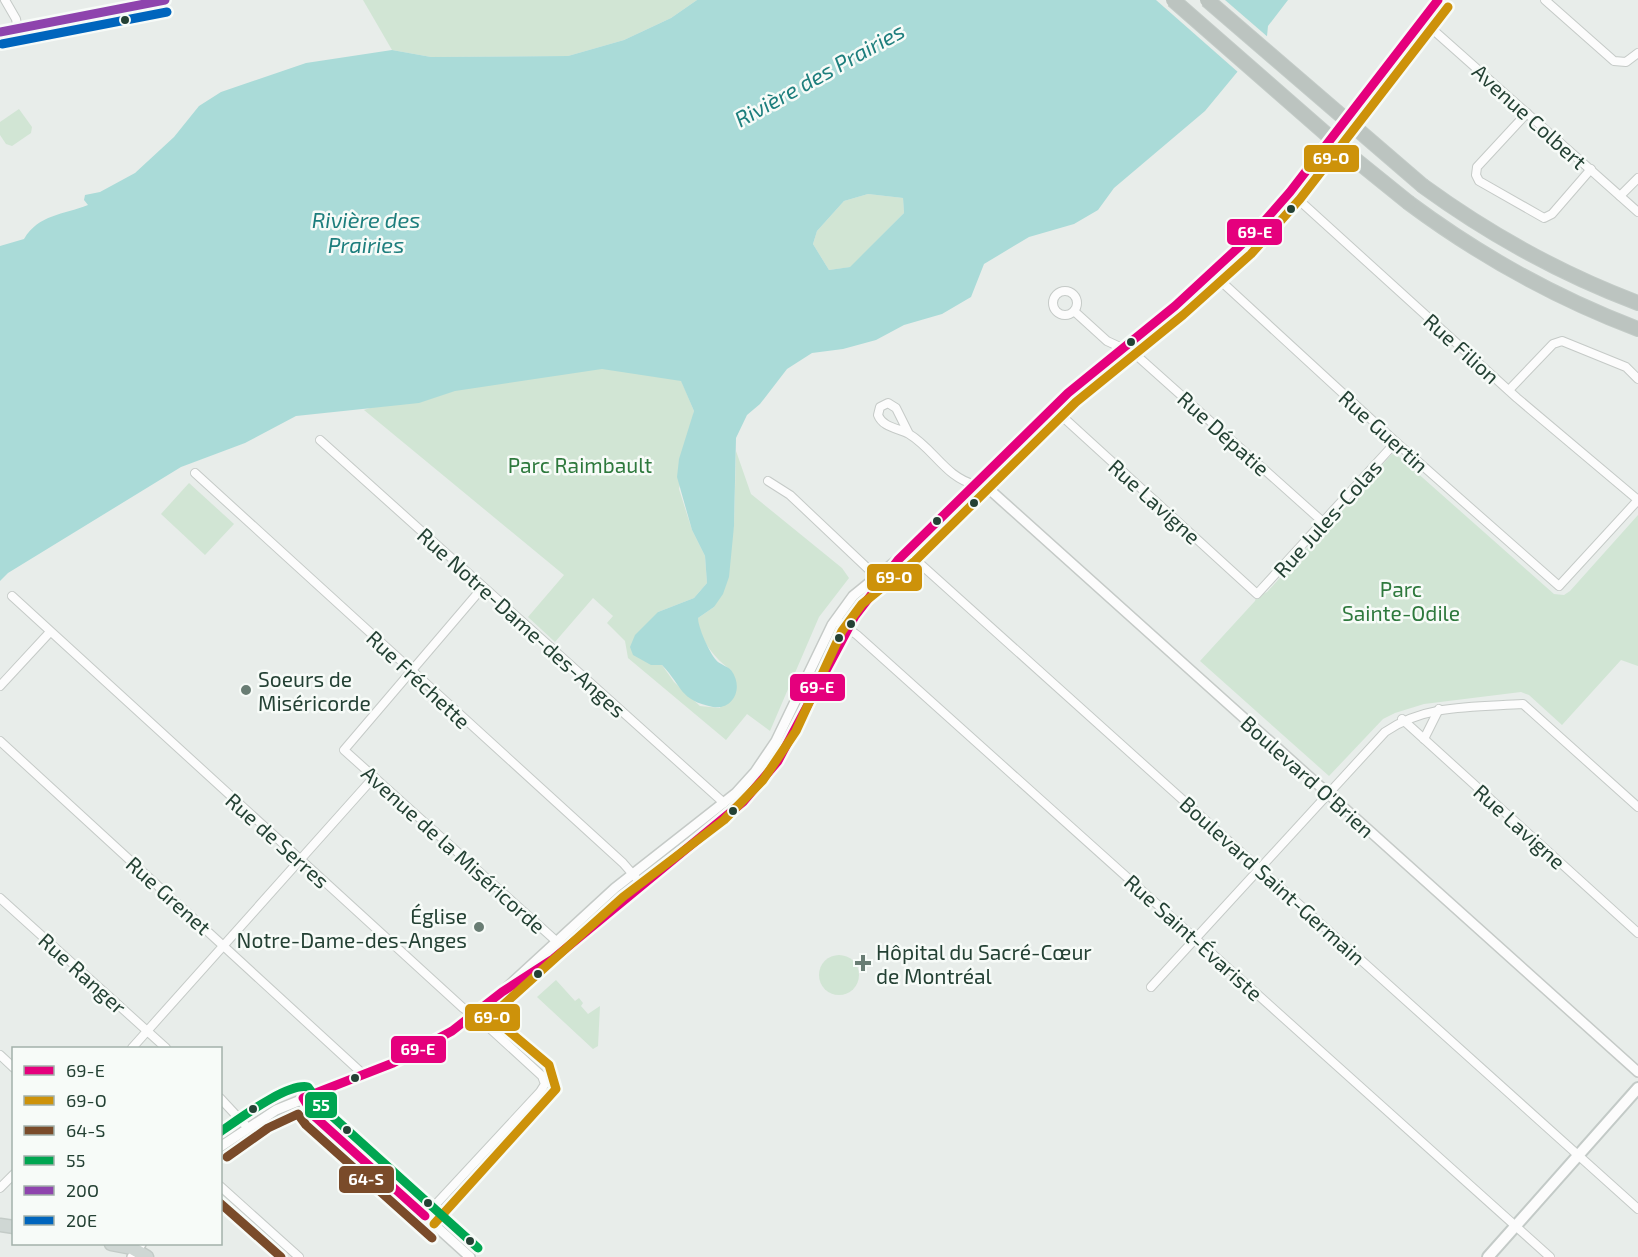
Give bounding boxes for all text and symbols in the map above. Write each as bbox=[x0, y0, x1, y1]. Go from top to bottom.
unlabelled marker bbox=[119, 14, 131, 26]
water label: Rivière des Prairies bbox=[729, 17, 909, 131]
street label: Avenue Colbert bbox=[1468, 58, 1592, 174]
line badge: 69-O bbox=[1303, 144, 1360, 173]
text: 69-O bbox=[1313, 148, 1349, 167]
unlabelled marker bbox=[1285, 203, 1297, 215]
water label: Rivière des Prairies bbox=[312, 206, 420, 257]
line badge: 69-E bbox=[1226, 218, 1283, 246]
text: 69-E bbox=[1238, 222, 1272, 241]
street label: Rue Filion bbox=[1419, 308, 1505, 388]
unlabelled marker bbox=[1125, 336, 1137, 348]
street label: Rue Dépatie bbox=[1173, 385, 1275, 481]
street label: Rue Guertin bbox=[1334, 385, 1434, 477]
park label: Parc Raimbault bbox=[508, 452, 652, 477]
street label: Rue Lavigne bbox=[1104, 453, 1206, 549]
street label: Rue Jules-Colas bbox=[1268, 454, 1386, 582]
unlabelled marker bbox=[968, 497, 980, 509]
unlabelled marker bbox=[931, 515, 943, 527]
street label: Rue Notre-Dame-des-Anges bbox=[413, 522, 631, 722]
line badge: 69-O bbox=[866, 563, 923, 592]
text: 69-O bbox=[876, 567, 912, 586]
park label: Parc Sainte-Odile bbox=[1342, 576, 1460, 625]
unlabelled marker bbox=[845, 618, 857, 630]
street label: Rue Fréchette bbox=[362, 625, 476, 733]
unlabelled marker bbox=[833, 632, 845, 644]
place label: Soeurs de Miséricorde bbox=[258, 666, 371, 715]
line badge: 69-E bbox=[789, 673, 846, 702]
text: 69-E bbox=[800, 677, 834, 696]
marker: Soeurs de Miséricorde bbox=[239, 683, 253, 697]
street label: Boulevard O'Brien bbox=[1236, 710, 1380, 842]
street label: Avenue de la Miséricorde bbox=[357, 760, 551, 938]
street label: Rue Lavigne bbox=[1469, 778, 1571, 874]
street label: Rue de Serres bbox=[221, 787, 335, 893]
street label: Boulevard Saint-Germain bbox=[1175, 790, 1371, 970]
unlabelled marker bbox=[727, 805, 739, 817]
street label: Rue Grenet bbox=[122, 851, 216, 939]
street label: Rue Saint-Évariste bbox=[1120, 869, 1268, 1005]
place label: Église Notre-Dame-des-Anges bbox=[237, 903, 467, 952]
marker: Église Notre-Dame-des-Anges bbox=[472, 920, 486, 934]
street label: Rue Ranger bbox=[34, 927, 132, 1019]
place label: Hôpital du Sacré-Cœur de Montréal bbox=[876, 939, 1092, 988]
marker: Hôpital du Sacré-Cœur de Montréal bbox=[854, 954, 872, 972]
unlabelled marker bbox=[532, 968, 544, 980]
line badge: 69-O bbox=[464, 1003, 521, 1032]
text: 69-O bbox=[474, 1007, 510, 1026]
line badge: 69-E bbox=[390, 1035, 447, 1064]
text: 69-E bbox=[401, 1039, 435, 1058]
legend bbox=[12, 1047, 222, 1245]
text: 69-E bbox=[66, 1059, 105, 1081]
unlabelled marker bbox=[349, 1072, 361, 1084]
text: 69-O bbox=[66, 1089, 107, 1111]
line badge: 55 bbox=[304, 1091, 338, 1119]
text: 55 bbox=[312, 1095, 330, 1114]
unlabelled marker bbox=[247, 1103, 259, 1115]
text: 64-S bbox=[66, 1119, 105, 1141]
unlabelled marker bbox=[341, 1124, 353, 1136]
text: 55 bbox=[66, 1149, 85, 1171]
line badge: 64-S bbox=[338, 1165, 395, 1194]
text: 64-S bbox=[348, 1169, 384, 1188]
text: 20O bbox=[66, 1179, 99, 1201]
unlabelled marker bbox=[422, 1197, 434, 1209]
text: 20E bbox=[66, 1209, 97, 1231]
unlabelled marker bbox=[464, 1235, 476, 1247]

